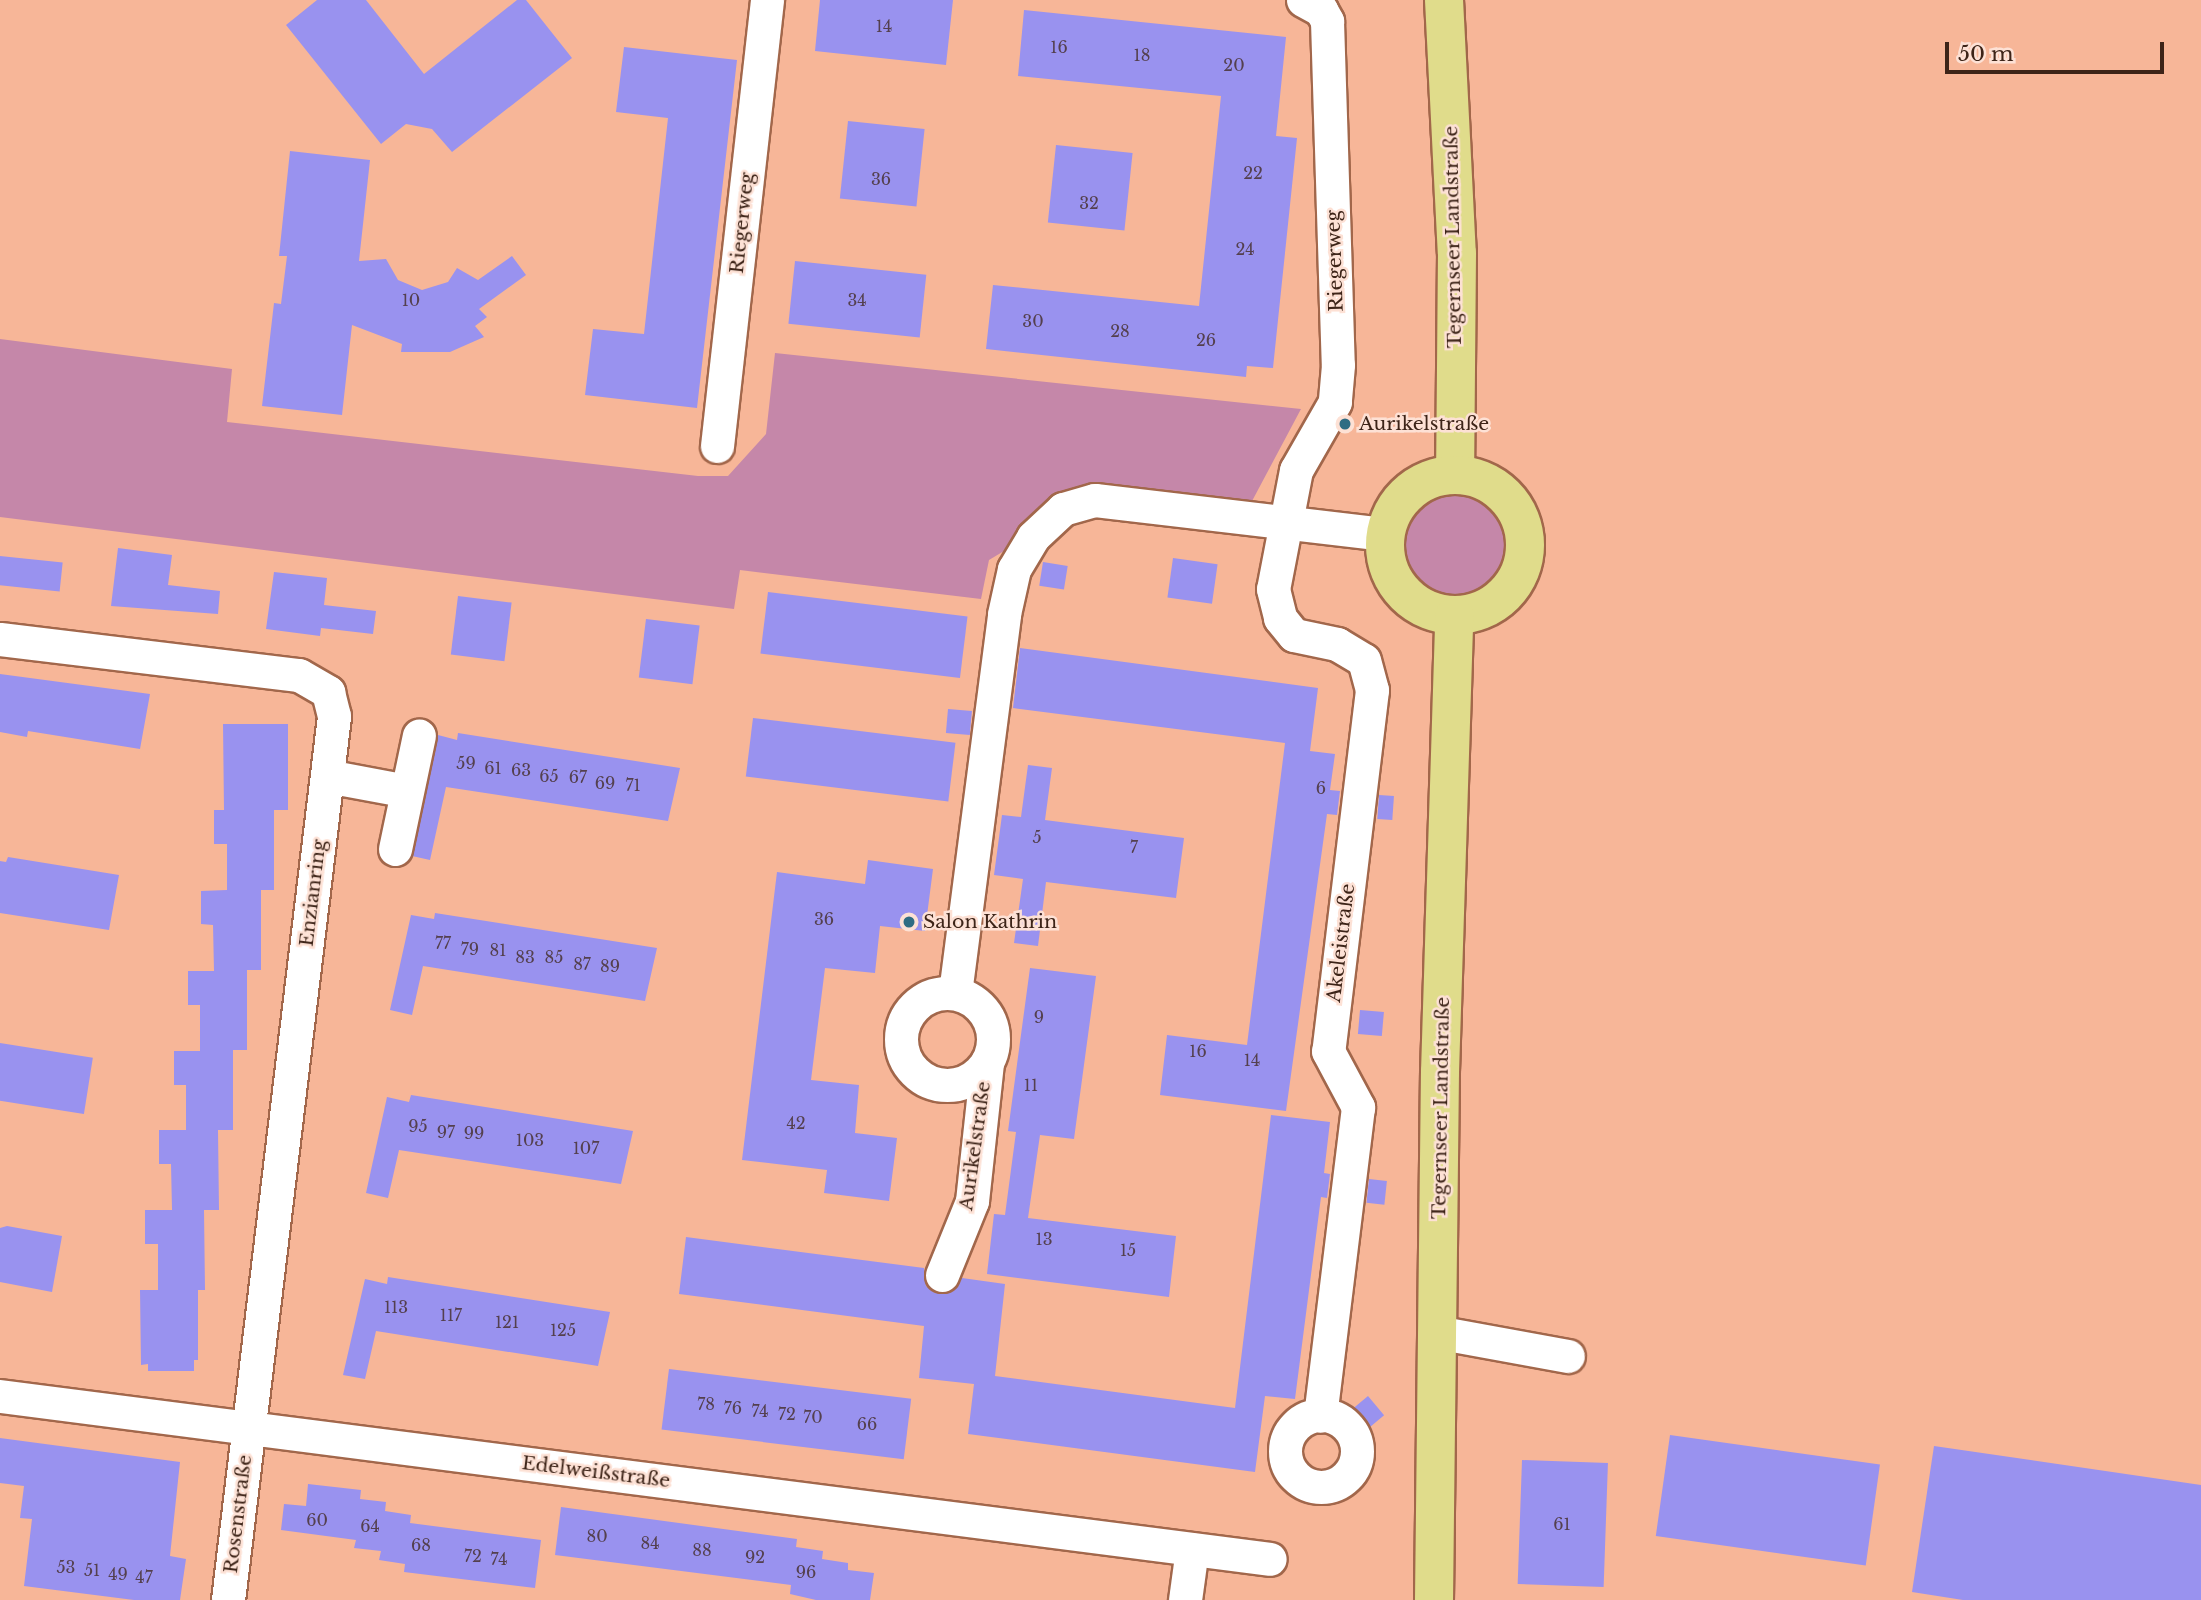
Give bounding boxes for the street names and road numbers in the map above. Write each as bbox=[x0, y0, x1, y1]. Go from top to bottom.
street label: Tegernseer Landstraße bbox=[1440, 125, 1466, 349]
street label: Riegerweg bbox=[725, 171, 759, 275]
street label: Riegerweg bbox=[1322, 210, 1348, 312]
street label: Enzianring bbox=[295, 838, 331, 948]
street label: Akeleistraße bbox=[1322, 882, 1360, 1004]
street label: Tegernseer Landstraße bbox=[1428, 996, 1454, 1220]
street label: Aurikelstraße bbox=[955, 1080, 995, 1212]
street label: Edelweißstraße bbox=[521, 1452, 671, 1492]
street label: Rosenstraße bbox=[219, 1454, 257, 1574]

